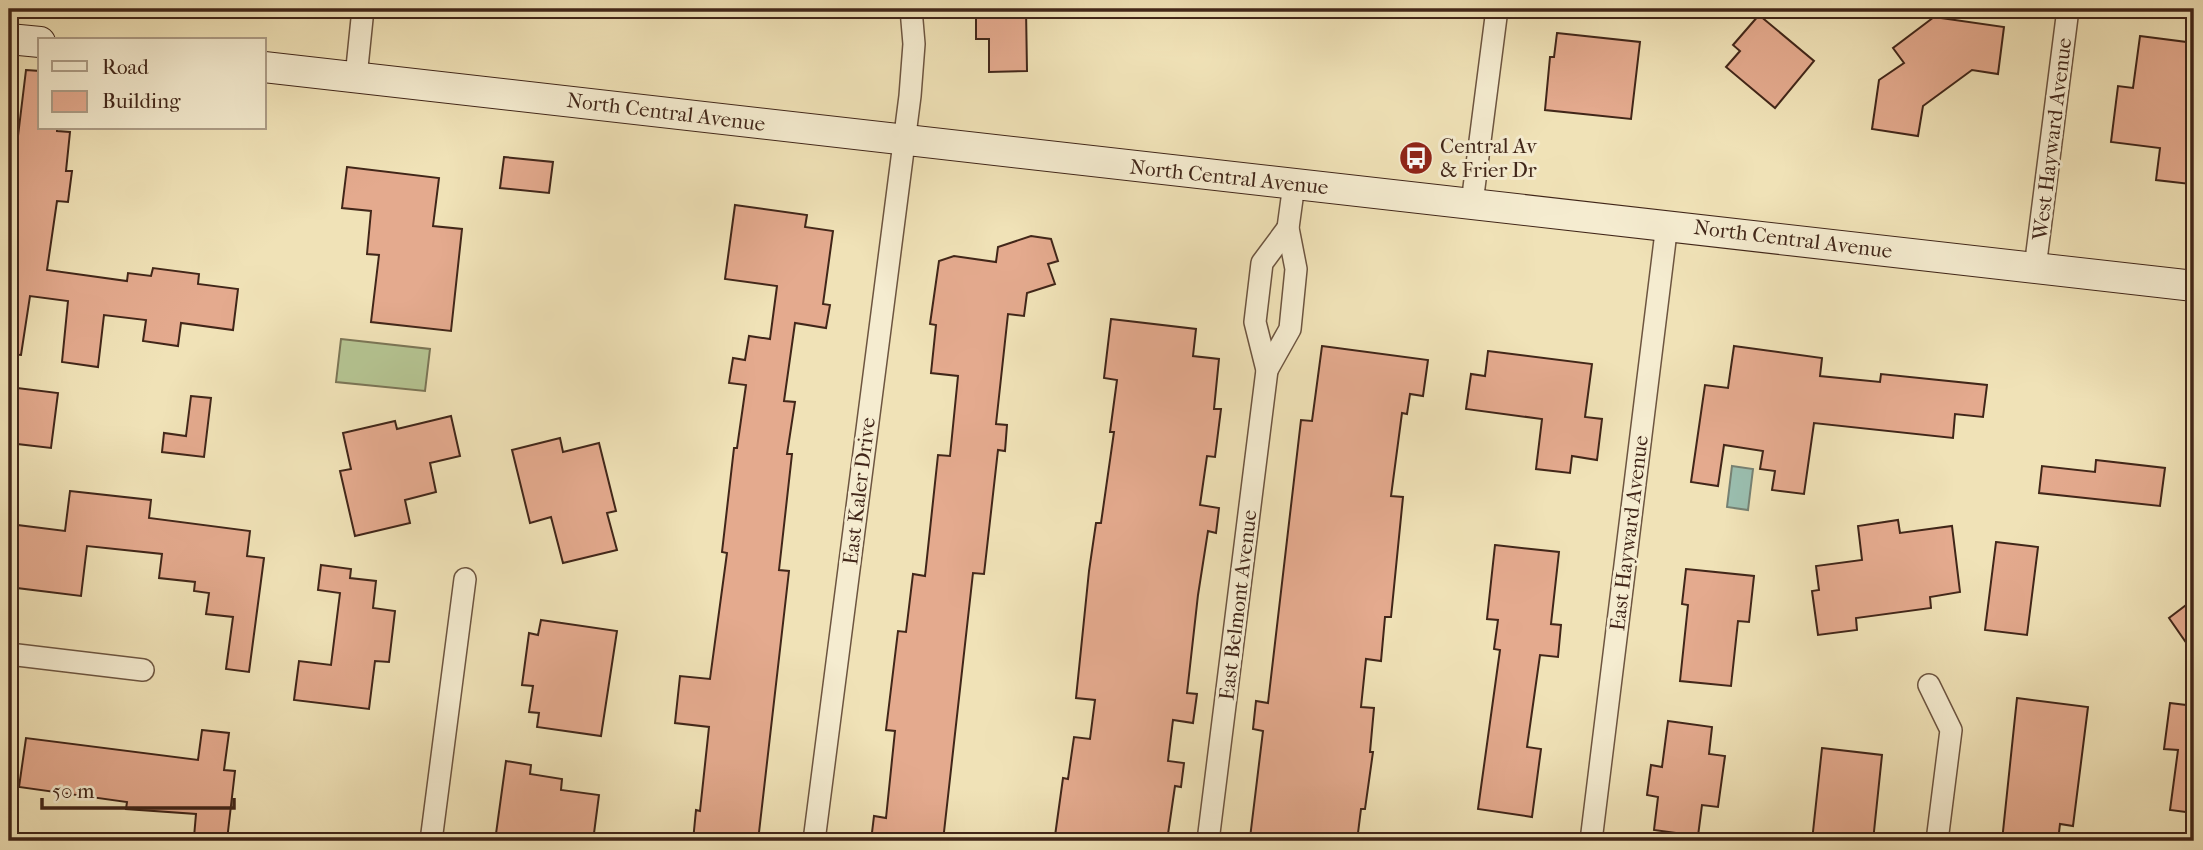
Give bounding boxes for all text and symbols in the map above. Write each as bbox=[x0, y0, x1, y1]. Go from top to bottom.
street label: West Hayward Avenue bbox=[2028, 36, 2076, 243]
legend bbox=[38, 38, 266, 130]
text: Road bbox=[102, 55, 149, 79]
street label: North Central Avenue bbox=[565, 88, 767, 136]
text: Building bbox=[102, 89, 181, 113]
place label: Central Av & Frier Dr bbox=[1440, 134, 1537, 182]
bus stop icon: Central Av & Frier Dr bbox=[1397, 139, 1435, 177]
street label: North Central Avenue bbox=[1128, 155, 1330, 199]
street label: North Central Avenue bbox=[1692, 215, 1894, 263]
street label: East Kaler Drive bbox=[838, 416, 880, 566]
street label: East Hayward Avenue bbox=[1605, 434, 1653, 632]
street label: East Belmont Avenue bbox=[1214, 508, 1262, 702]
scale bar bbox=[42, 766, 234, 810]
text: 50 m bbox=[52, 779, 95, 803]

